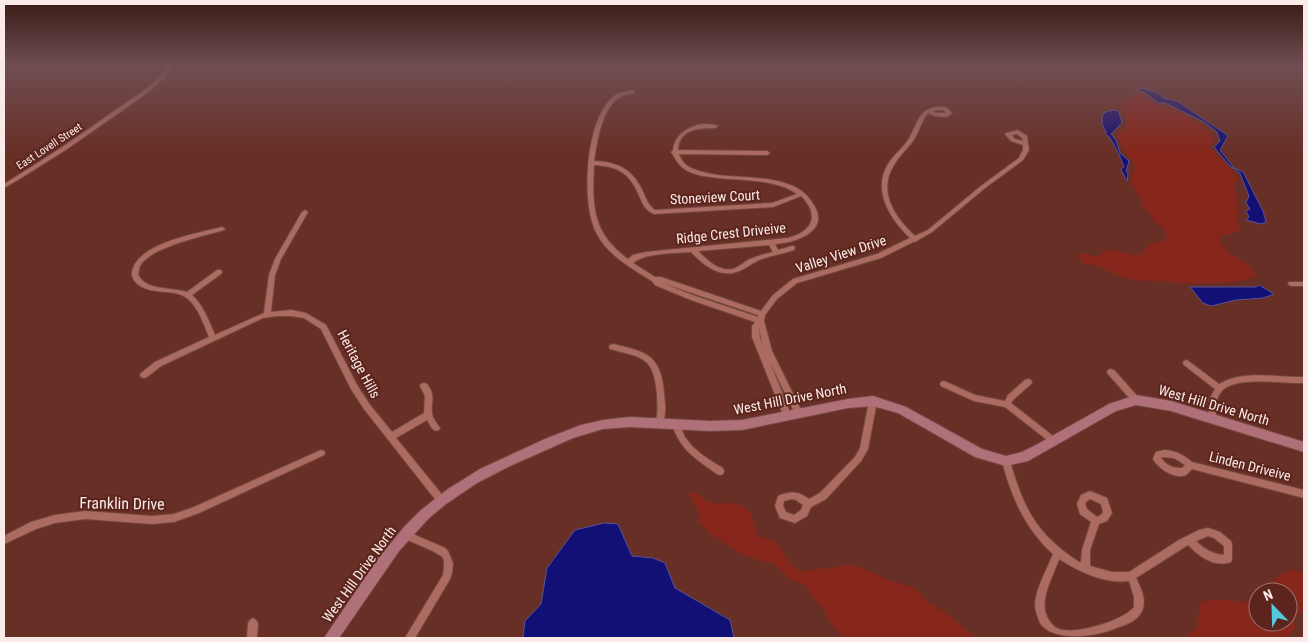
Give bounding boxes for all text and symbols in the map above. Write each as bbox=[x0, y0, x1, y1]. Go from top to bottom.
street label: East Lovell Street bbox=[14, 120, 84, 172]
street label: Stoneview Court bbox=[670, 187, 760, 207]
street label: Ridge Crest Driveive bbox=[675, 219, 787, 247]
street label: Valley View Drive bbox=[794, 232, 889, 276]
street label: Heritage Hills bbox=[334, 327, 384, 401]
street label: West Hill Drive North bbox=[732, 380, 848, 418]
street label: West Hill Drive North bbox=[1157, 382, 1271, 428]
street label: Linden Driveive bbox=[1207, 448, 1293, 484]
street label: Franklin Drive bbox=[79, 493, 165, 514]
street label: West Hill Drive North bbox=[319, 523, 399, 625]
north arrow bbox=[1248, 582, 1298, 632]
text: N bbox=[1261, 586, 1275, 604]

